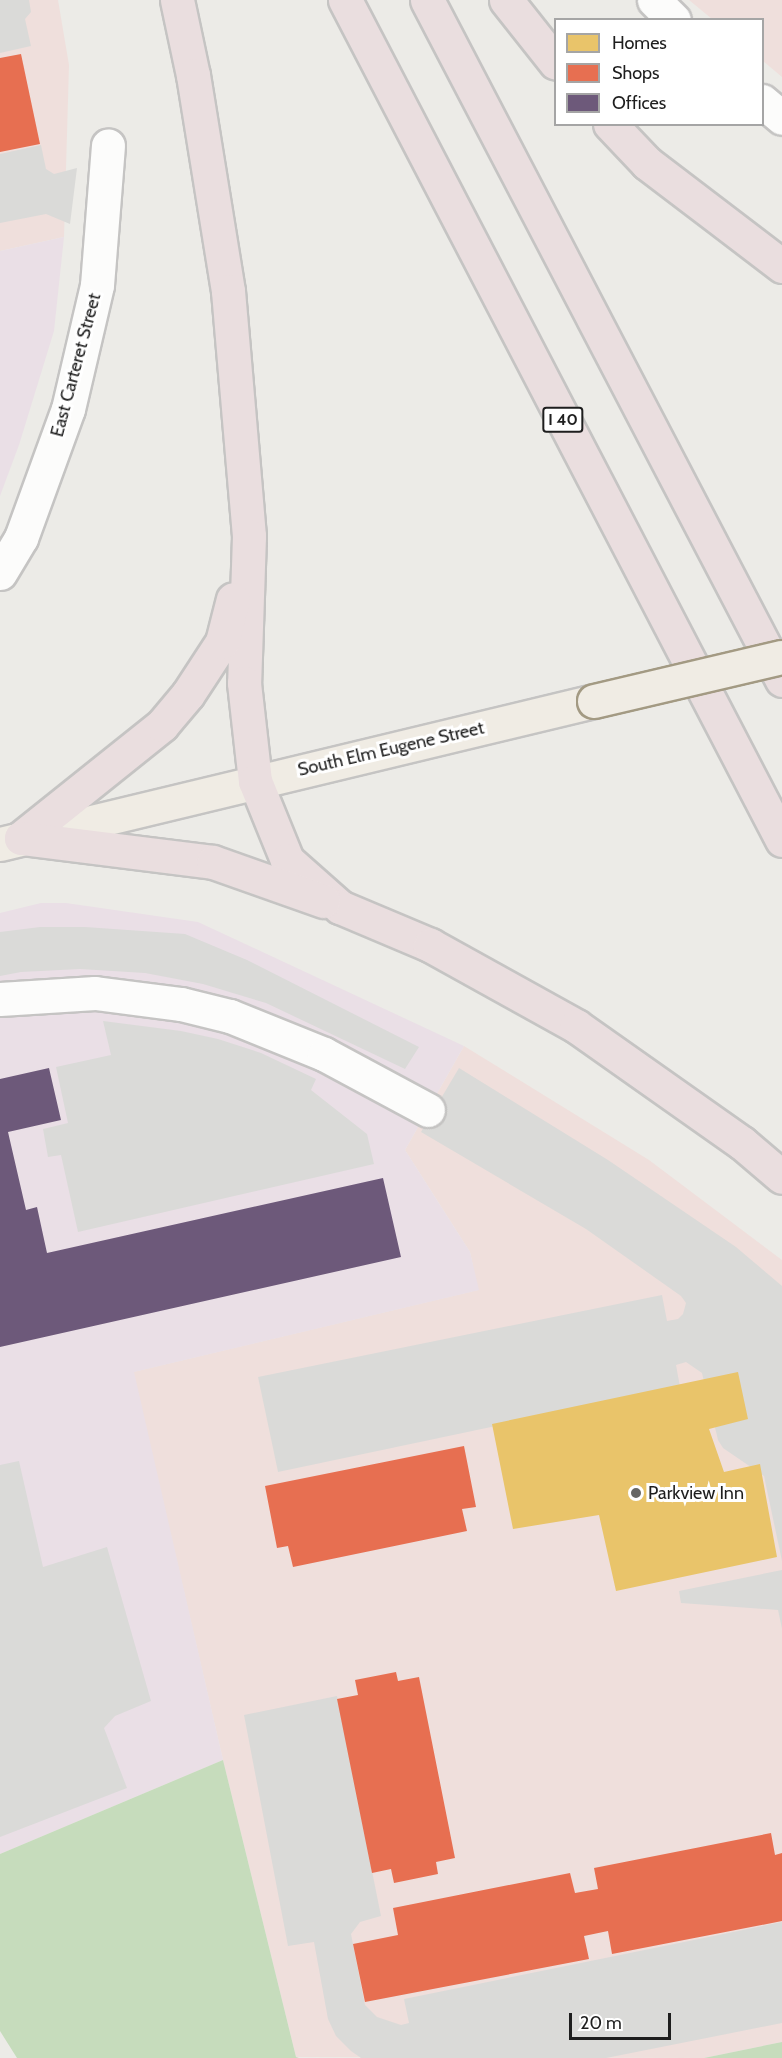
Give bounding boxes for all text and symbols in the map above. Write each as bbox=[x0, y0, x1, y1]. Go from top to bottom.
legend bbox=[554, 18, 764, 126]
text: Homes bbox=[612, 32, 667, 54]
text: Shops bbox=[612, 62, 660, 84]
text: Offices bbox=[612, 92, 666, 114]
street label: East Carteret Street bbox=[46, 291, 106, 439]
road number: I 40 bbox=[542, 407, 584, 433]
street label: South Elm Eugene Street bbox=[296, 717, 486, 781]
place label: Parkview Inn bbox=[648, 1482, 744, 1504]
marker: Parkview Inn bbox=[629, 1486, 643, 1500]
scale bar bbox=[572, 2001, 674, 2039]
text: 20 m bbox=[580, 2012, 622, 2034]

